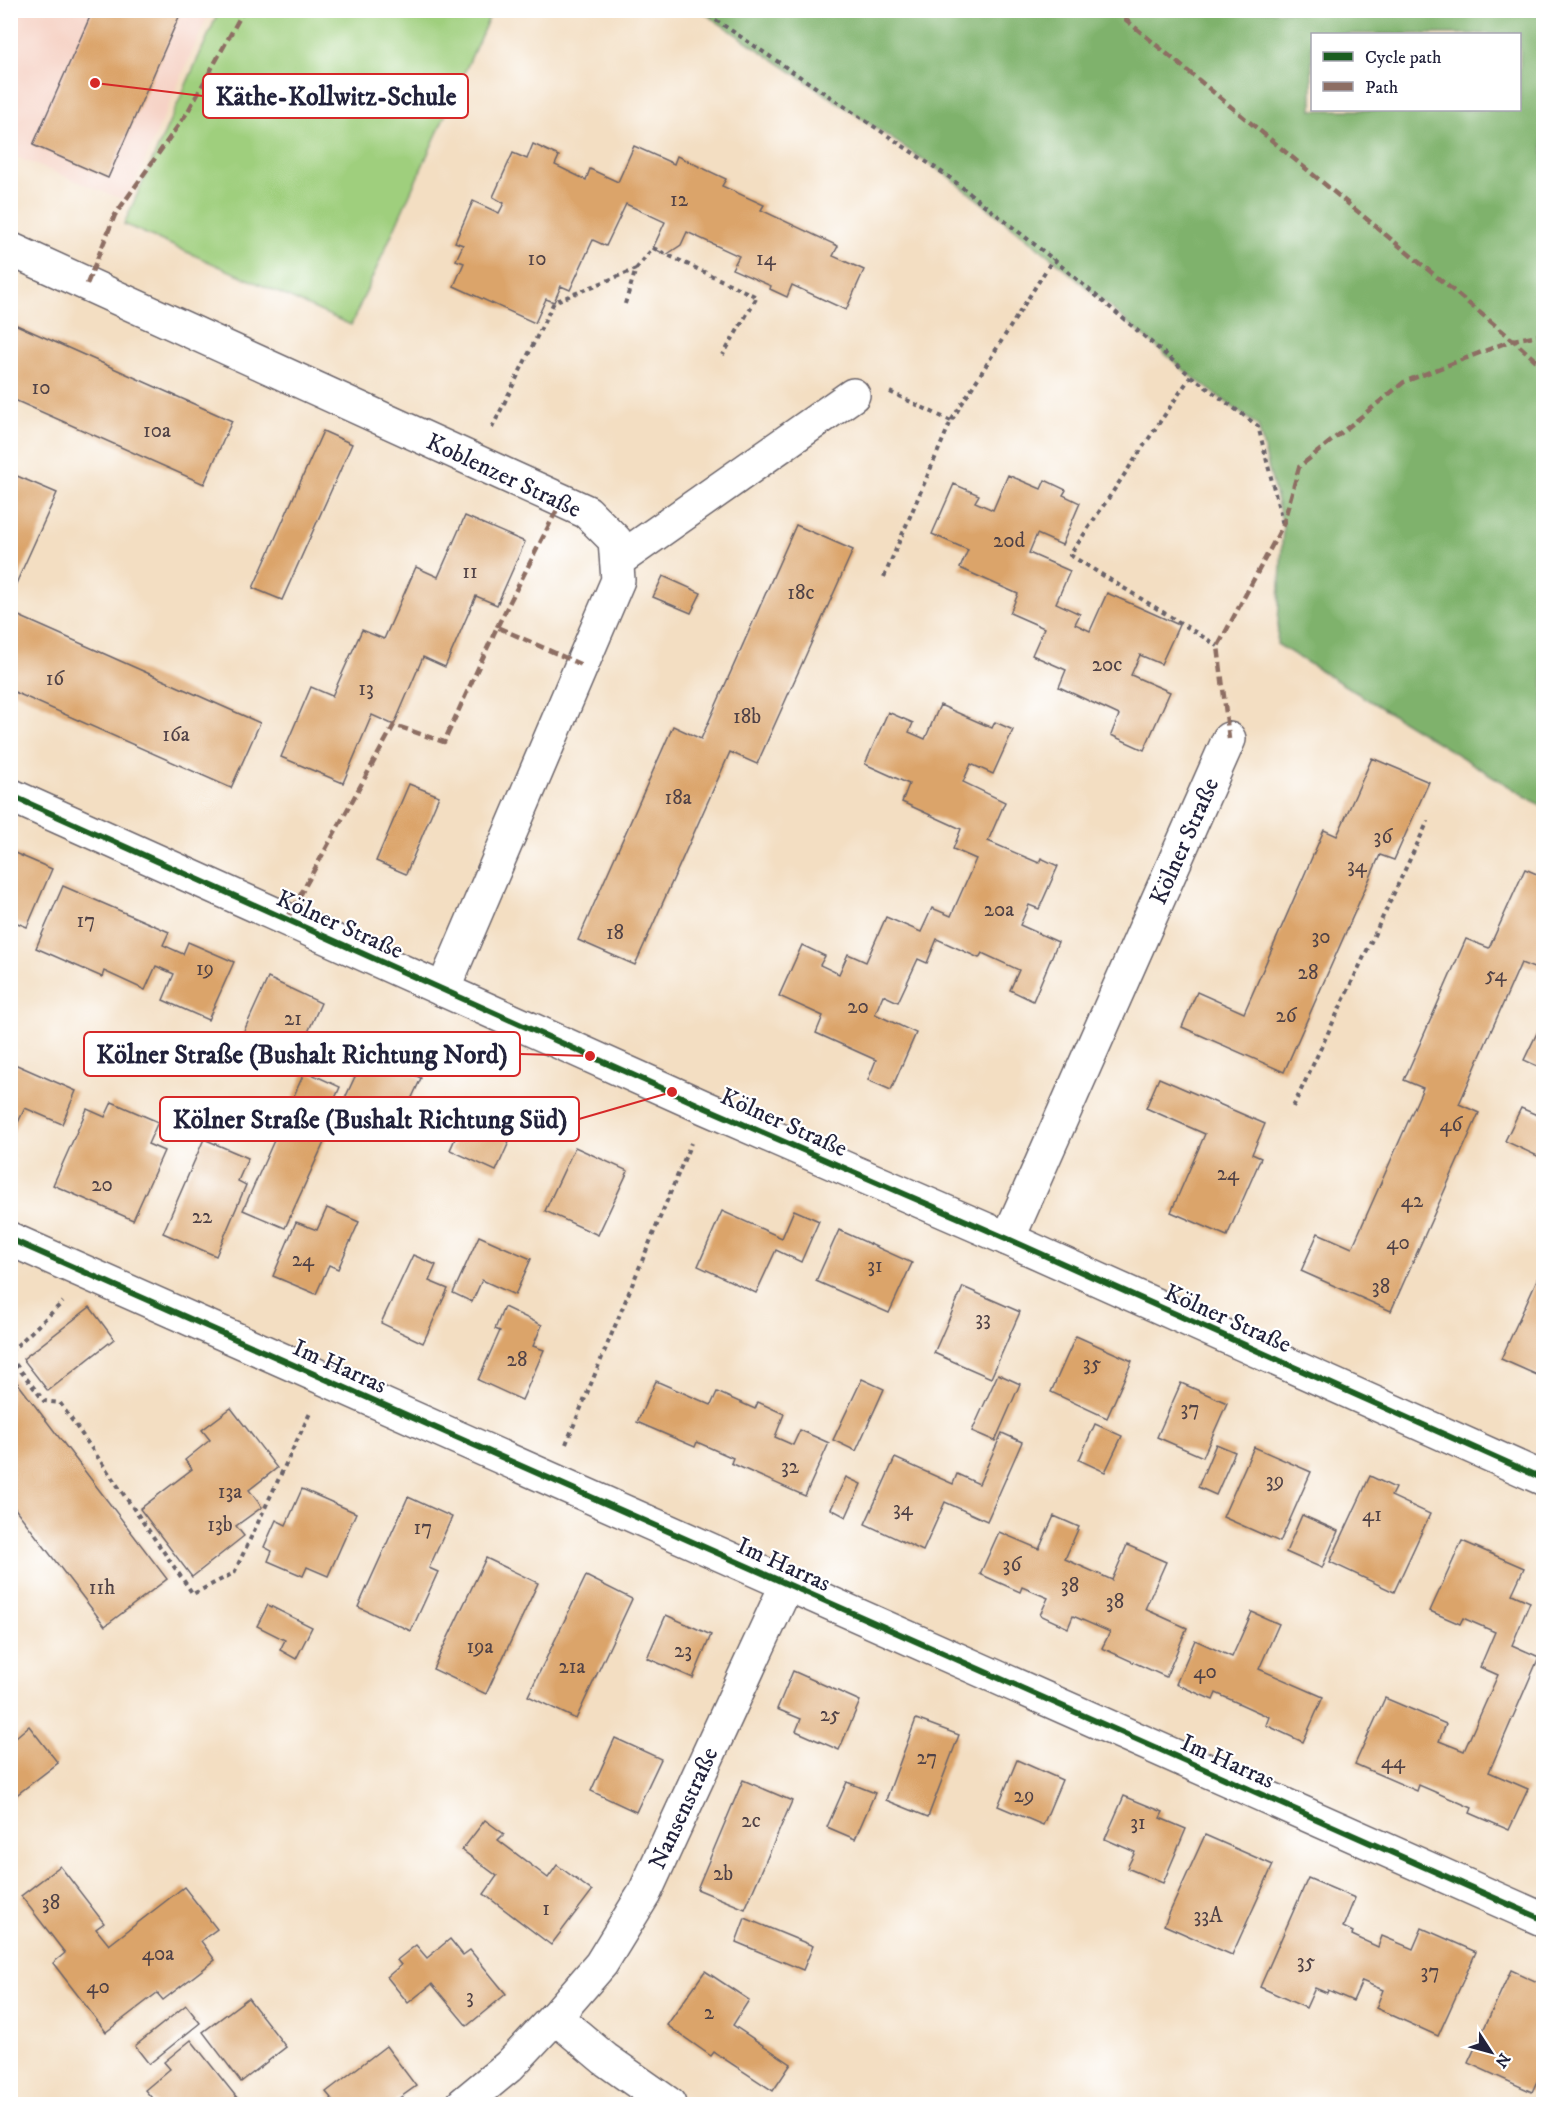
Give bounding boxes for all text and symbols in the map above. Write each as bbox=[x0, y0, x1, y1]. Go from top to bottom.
legend bbox=[1311, 33, 1521, 111]
text: Cycle path bbox=[1365, 47, 1442, 69]
callout: Käthe-Kollwitz-Schule bbox=[203, 74, 468, 118]
text: Path bbox=[1365, 77, 1399, 99]
text: Käthe-Kollwitz-Schule bbox=[215, 81, 457, 114]
house number: 12 bbox=[670, 187, 689, 213]
house number: 10 bbox=[528, 246, 546, 272]
house number: 14 bbox=[756, 246, 777, 272]
house number: 10 bbox=[32, 375, 50, 401]
house number: 10a bbox=[143, 418, 171, 444]
street label: Koblenzer Straße bbox=[421, 427, 586, 525]
house number: 20d bbox=[993, 528, 1026, 554]
house number: 11 bbox=[462, 559, 478, 585]
house number: 18c bbox=[787, 580, 815, 606]
house number: 20c bbox=[1092, 652, 1122, 678]
house number: 16 bbox=[46, 666, 65, 692]
house number: 13 bbox=[358, 676, 374, 702]
house number: 18b bbox=[733, 704, 761, 730]
house number: 16a bbox=[162, 722, 190, 748]
street label: Kölner Straße bbox=[1144, 773, 1226, 910]
house number: 18a bbox=[664, 785, 692, 811]
house number: 36 bbox=[1374, 824, 1393, 850]
house number: 34 bbox=[1347, 853, 1368, 879]
street label: Kölner Straße bbox=[271, 884, 408, 966]
house number: 20a bbox=[984, 897, 1014, 923]
house number: 17 bbox=[77, 908, 95, 934]
house number: 18 bbox=[606, 920, 624, 946]
house number: 30 bbox=[1311, 924, 1331, 950]
house number: 19 bbox=[196, 956, 214, 982]
house number: 28 bbox=[1298, 960, 1318, 986]
house number: 54 bbox=[1485, 962, 1508, 988]
house number: 20 bbox=[847, 994, 869, 1020]
house number: 26 bbox=[1275, 1003, 1298, 1029]
house number: 21 bbox=[284, 1006, 302, 1032]
callout: Kölner Straße (Bushalt Richtung Nord) bbox=[84, 1032, 520, 1076]
text: Kölner Straße (Bushalt Richtung Nord) bbox=[96, 1039, 508, 1072]
street label: Kölner Straße bbox=[715, 1082, 852, 1164]
callout: Kölner Straße (Bushalt Richtung Süd) bbox=[160, 1097, 579, 1141]
text: Kölner Straße (Bushalt Richtung Süd) bbox=[173, 1104, 567, 1137]
house number: 46 bbox=[1439, 1112, 1464, 1138]
house number: 24 bbox=[1217, 1161, 1240, 1187]
house number: 20 bbox=[91, 1172, 113, 1198]
house number: 42 bbox=[1401, 1188, 1424, 1214]
house number: 22 bbox=[192, 1204, 213, 1230]
house number: 40 bbox=[1386, 1230, 1410, 1256]
house number: 24 bbox=[292, 1247, 315, 1273]
house number: 31 bbox=[867, 1253, 883, 1279]
house number: 38 bbox=[1372, 1274, 1390, 1300]
street label: Kölner Straße bbox=[1159, 1278, 1296, 1360]
house number: 33 bbox=[975, 1306, 991, 1332]
street label: Im Harras bbox=[288, 1333, 391, 1401]
house number: 28 bbox=[507, 1347, 527, 1373]
house number: 35 bbox=[1083, 1351, 1101, 1377]
house number: 37 bbox=[1181, 1396, 1199, 1422]
house number: 32 bbox=[781, 1454, 800, 1480]
house number: 39 bbox=[1266, 1468, 1284, 1494]
house number: 13a bbox=[218, 1479, 242, 1505]
house number: 34 bbox=[893, 1496, 914, 1522]
house number: 41 bbox=[1362, 1502, 1382, 1528]
house number: 13b bbox=[207, 1512, 233, 1538]
house number: 17 bbox=[414, 1515, 432, 1541]
street label: Im Harras bbox=[732, 1531, 835, 1599]
house number: 36 bbox=[1003, 1552, 1022, 1578]
house number: 38 bbox=[1061, 1573, 1079, 1599]
house number: 11h bbox=[89, 1575, 115, 1601]
house number: 38 bbox=[1106, 1589, 1124, 1615]
house number: 19a bbox=[466, 1634, 494, 1660]
house number: 23 bbox=[674, 1638, 692, 1664]
house number: 21a bbox=[559, 1654, 586, 1680]
house number: 40 bbox=[1193, 1659, 1217, 1685]
house number: 25 bbox=[820, 1702, 840, 1728]
street label: Im Harras bbox=[1176, 1728, 1279, 1796]
street label: Nansenstraße bbox=[642, 1742, 725, 1874]
house number: 27 bbox=[917, 1745, 937, 1771]
house number: 44 bbox=[1381, 1749, 1406, 1775]
house number: 29 bbox=[1014, 1783, 1034, 1809]
house number: 2c bbox=[741, 1808, 761, 1834]
house number: 31 bbox=[1130, 1810, 1146, 1836]
house number: 2b bbox=[713, 1861, 733, 1887]
house number: 38 bbox=[42, 1890, 60, 1916]
house number: 1 bbox=[542, 1896, 550, 1922]
house number: 33A bbox=[1193, 1903, 1223, 1929]
house number: 40a bbox=[142, 1941, 174, 1967]
house number: 35 bbox=[1297, 1949, 1315, 1975]
house number: 37 bbox=[1421, 1959, 1439, 1985]
house number: 40 bbox=[86, 1974, 110, 2000]
house number: 3 bbox=[466, 1984, 474, 2010]
house number: 2 bbox=[704, 2000, 715, 2026]
north arrow bbox=[1461, 2022, 1521, 2082]
text: N bbox=[1490, 2049, 1514, 2071]

